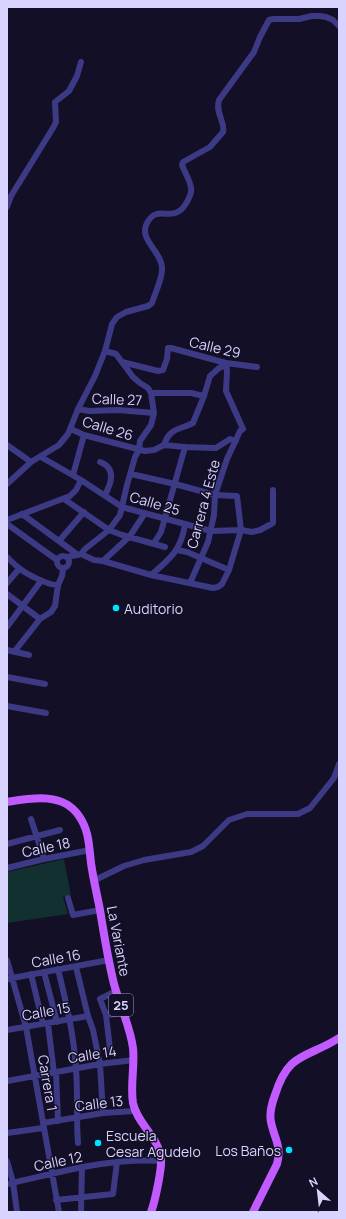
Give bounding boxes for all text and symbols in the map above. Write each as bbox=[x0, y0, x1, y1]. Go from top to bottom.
street label: Calle 29 bbox=[188, 332, 242, 362]
street label: Calle 27 bbox=[92, 389, 142, 409]
street label: Calle 26 bbox=[80, 411, 136, 445]
street label: Carrera 4 Este bbox=[182, 458, 224, 550]
street label: Calle 25 bbox=[128, 487, 182, 519]
place label: Auditorio bbox=[124, 599, 183, 618]
marker: Auditorio bbox=[111, 603, 121, 613]
street label: Calle 18 bbox=[20, 833, 72, 861]
street label: La Variante bbox=[103, 904, 135, 978]
street label: Calle 16 bbox=[30, 944, 82, 972]
road number: 25 bbox=[109, 994, 133, 1016]
street label: Calle 15 bbox=[20, 997, 72, 1025]
street label: Calle 14 bbox=[66, 1041, 118, 1067]
street label: Carrera 1 bbox=[34, 1053, 62, 1113]
street label: Calle 13 bbox=[74, 1091, 124, 1115]
place label: Escuela Cesar Agudelo bbox=[106, 1126, 201, 1161]
marker: Escuela Cesar Agudelo bbox=[93, 1138, 103, 1148]
place label: Los Baños bbox=[215, 1141, 281, 1160]
marker: Los Baños bbox=[284, 1145, 294, 1155]
street label: Calle 12 bbox=[32, 1147, 84, 1175]
north arrow bbox=[298, 1171, 338, 1211]
text: N bbox=[306, 1173, 320, 1190]

